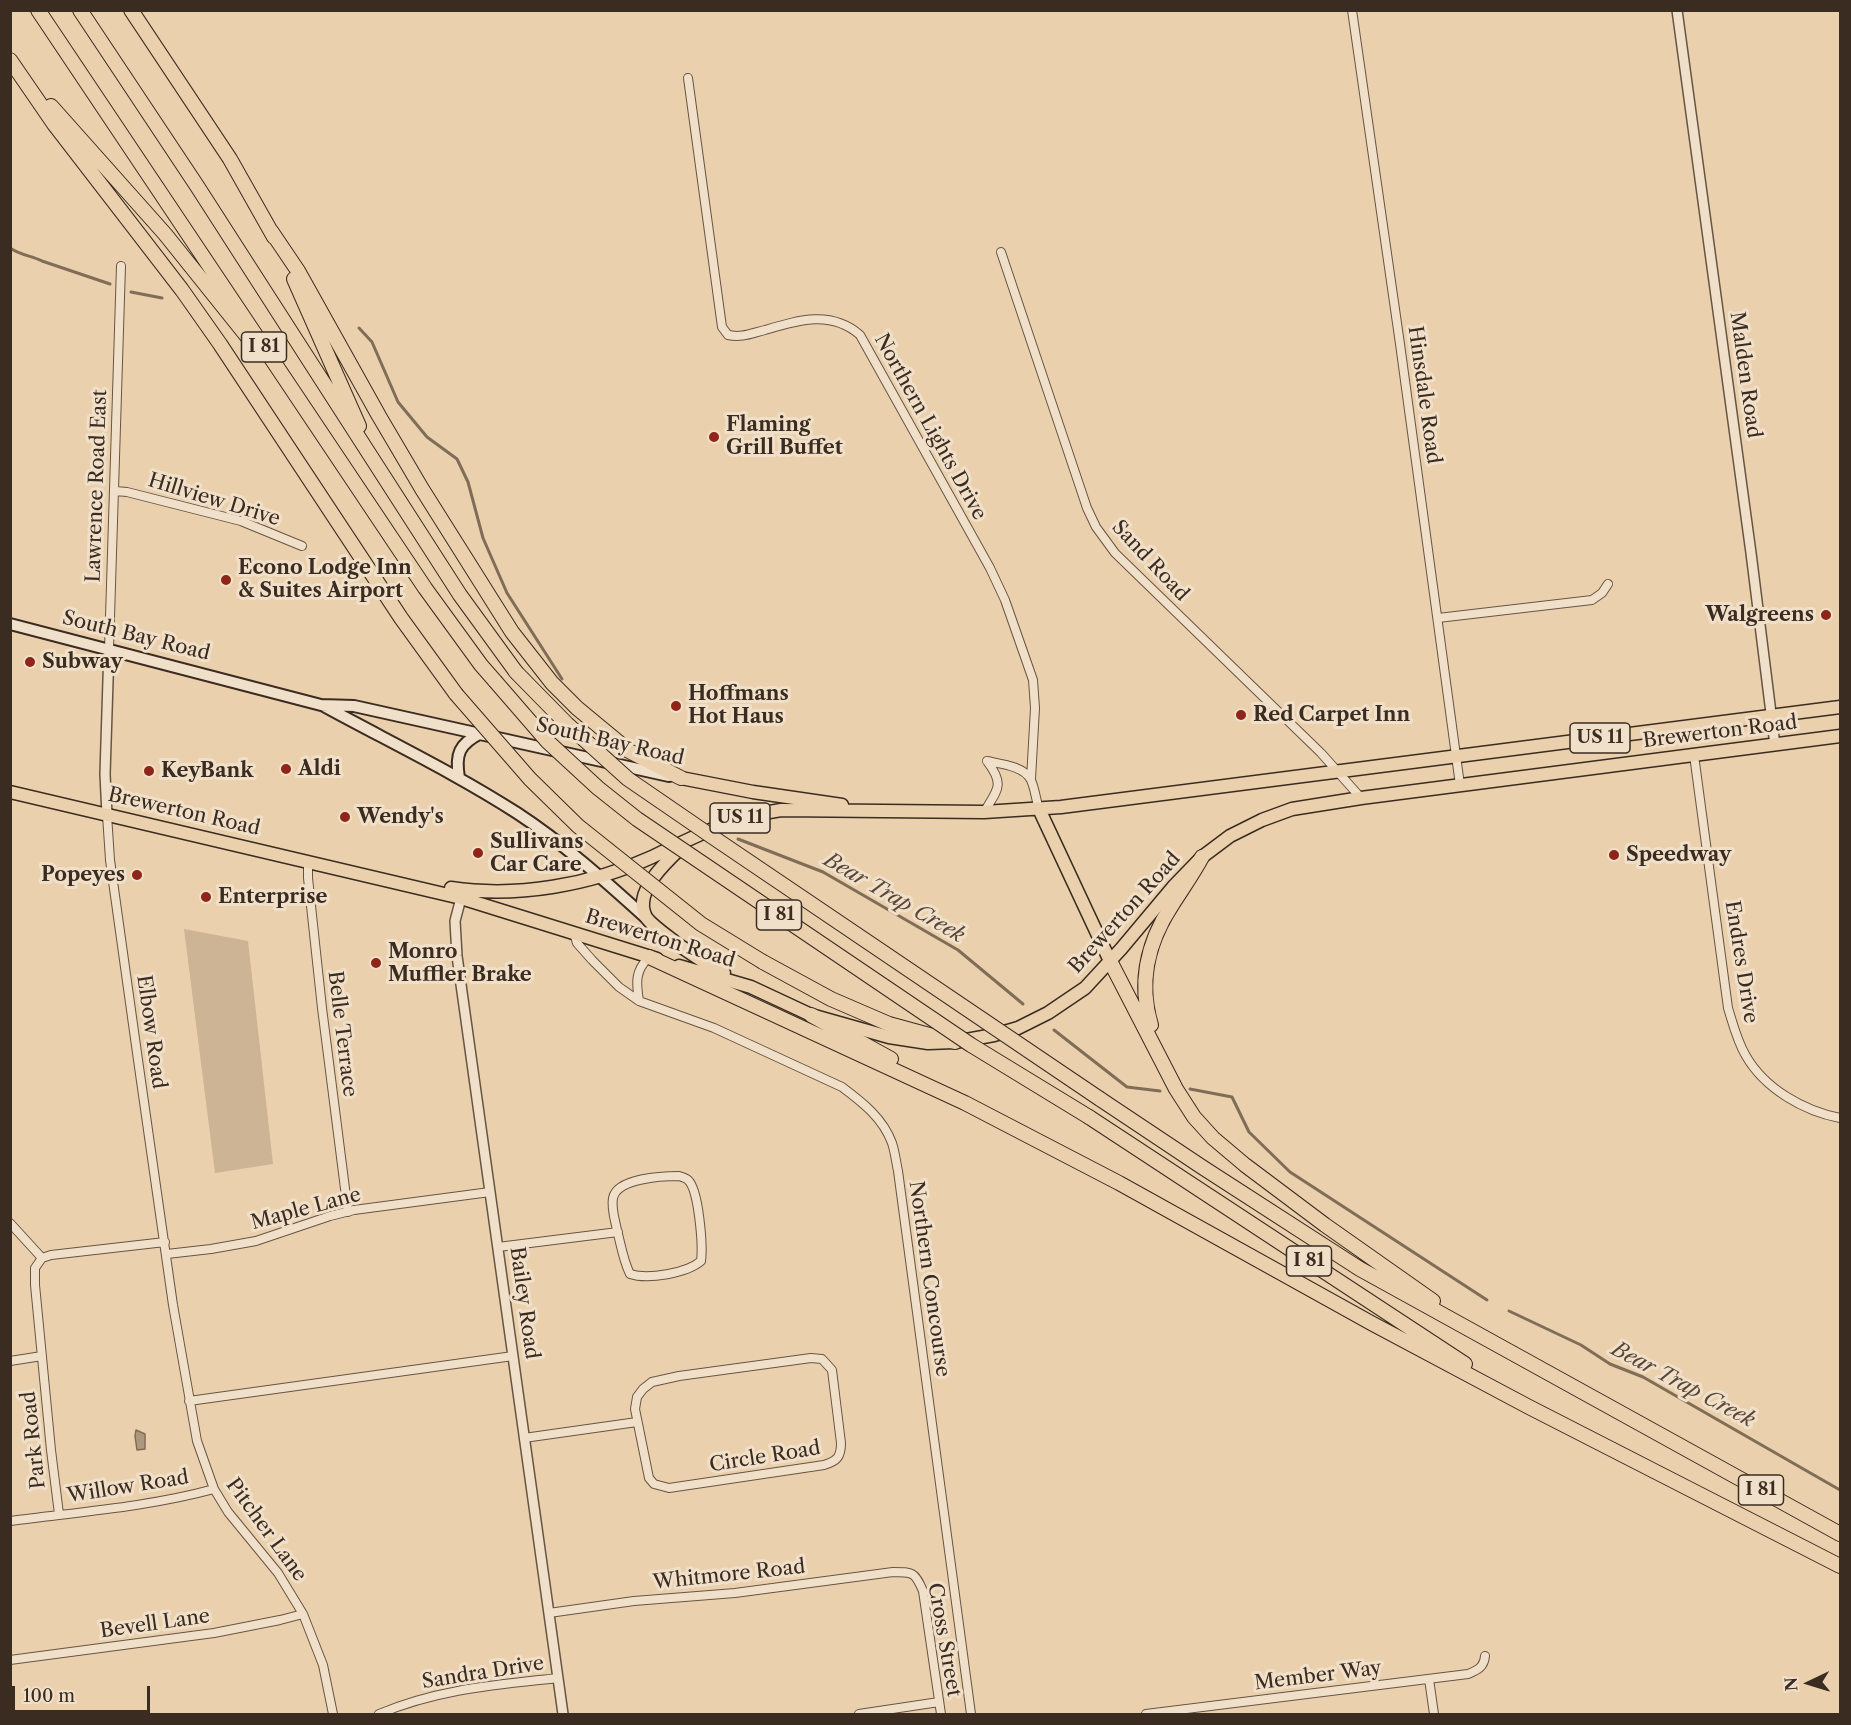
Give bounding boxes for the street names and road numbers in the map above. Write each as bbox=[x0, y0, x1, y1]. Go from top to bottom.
street label: Malden Road bbox=[1724, 310, 1766, 440]
street label: Hinsdale Road bbox=[1402, 324, 1446, 466]
street label: Northern Lights Drive bbox=[869, 330, 991, 524]
road number: I 81 bbox=[242, 332, 286, 362]
street label: Lawrence Road East bbox=[82, 389, 112, 583]
street label: Hillview Drive bbox=[145, 469, 283, 531]
street label: Sand Road bbox=[1106, 516, 1194, 606]
street label: South Bay Road bbox=[60, 606, 212, 666]
street label: Brewerton Road bbox=[1642, 711, 1798, 753]
street label: South Bay Road bbox=[534, 713, 686, 771]
road number: US 11 bbox=[1570, 723, 1630, 753]
street label: Brewerton Road bbox=[106, 783, 262, 841]
road number: US 11 bbox=[710, 803, 770, 833]
street label: Brewerton Road bbox=[1064, 847, 1186, 979]
street label: Endres Drive bbox=[1719, 899, 1763, 1025]
road number: I 81 bbox=[756, 900, 802, 930]
street label: Brewerton Road bbox=[582, 905, 738, 973]
street label: Belle Terrace bbox=[322, 970, 362, 1098]
street label: Elbow Road bbox=[131, 973, 171, 1091]
street label: Northern Concourse bbox=[903, 1180, 955, 1378]
street label: Maple Lane bbox=[248, 1183, 364, 1235]
street label: Bailey Road bbox=[504, 1245, 544, 1361]
road number: I 81 bbox=[1286, 1246, 1332, 1276]
street label: Park Road bbox=[17, 1390, 51, 1490]
street label: Circle Road bbox=[708, 1436, 822, 1478]
street label: Willow Road bbox=[65, 1466, 191, 1508]
street label: Pitcher Lane bbox=[221, 1474, 311, 1586]
road number: I 81 bbox=[1738, 1475, 1784, 1505]
street label: Whitmore Road bbox=[652, 1555, 806, 1595]
street label: Cross Street bbox=[922, 1581, 966, 1699]
street label: Bevell Lane bbox=[98, 1604, 212, 1644]
street label: Sandra Drive bbox=[420, 1652, 546, 1694]
street label: Member Way bbox=[1253, 1656, 1383, 1696]

